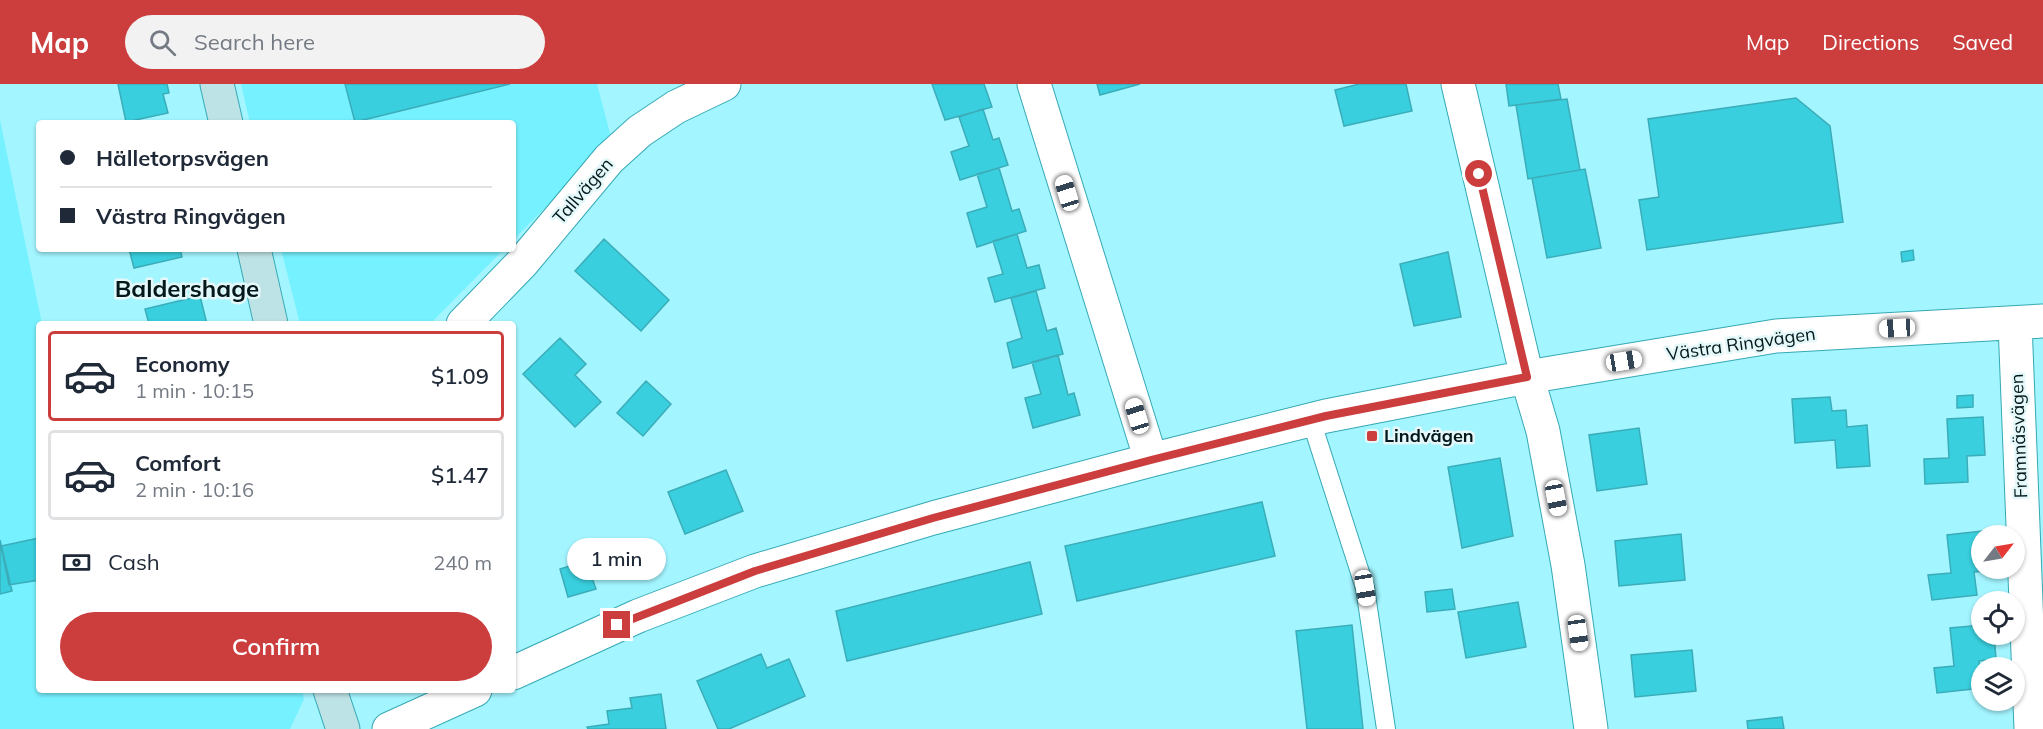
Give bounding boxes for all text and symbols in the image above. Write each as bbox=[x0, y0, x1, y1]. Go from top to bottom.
search box bbox=[125, 15, 545, 69]
text: Map bbox=[30, 25, 89, 60]
icon: search bbox=[146, 26, 179, 59]
text: Search here bbox=[194, 28, 315, 56]
text: Map bbox=[1746, 29, 1789, 55]
text: Directions bbox=[1822, 29, 1919, 55]
text: Saved bbox=[1952, 29, 2013, 55]
text: Hälletorpsvägen bbox=[96, 144, 269, 172]
street label: Tallvägen bbox=[548, 153, 618, 229]
route start bbox=[1465, 160, 1492, 187]
car bbox=[1053, 173, 1081, 213]
text: Västra Ringvägen bbox=[96, 202, 286, 230]
district label: Baldershage bbox=[115, 273, 259, 303]
car bbox=[1879, 318, 1915, 338]
street label: Västra Ringvägen bbox=[1665, 322, 1817, 365]
icon: car bbox=[63, 349, 117, 403]
car bbox=[1605, 349, 1643, 373]
text: Economy bbox=[135, 350, 230, 378]
text: $1.09 bbox=[431, 362, 489, 390]
street label: Framnäsvägen bbox=[2005, 373, 2032, 499]
text: 1 min · 10:15 bbox=[135, 378, 254, 403]
car bbox=[1123, 396, 1151, 436]
place label: Lindvägen bbox=[1384, 424, 1474, 447]
marker: Lindvägen bbox=[1365, 429, 1379, 443]
icon: car bbox=[63, 448, 117, 502]
text: Comfort bbox=[135, 449, 221, 477]
text: $1.47 bbox=[431, 461, 489, 489]
text: 2 min · 10:16 bbox=[135, 477, 254, 502]
car bbox=[1544, 479, 1568, 517]
north arrow bbox=[1971, 525, 2025, 579]
map controls bbox=[1971, 525, 2025, 711]
callout: 1 min bbox=[568, 538, 666, 580]
icon: cash bbox=[60, 546, 93, 579]
text: 1 min bbox=[591, 546, 642, 571]
text: Cash bbox=[108, 548, 160, 576]
text: 240 m bbox=[433, 550, 492, 575]
car bbox=[1353, 569, 1377, 607]
button: locate bbox=[1971, 591, 2025, 645]
route end bbox=[603, 611, 630, 638]
button: Confirm bbox=[60, 612, 492, 681]
car bbox=[1567, 614, 1589, 652]
button: layers bbox=[1971, 657, 2025, 711]

